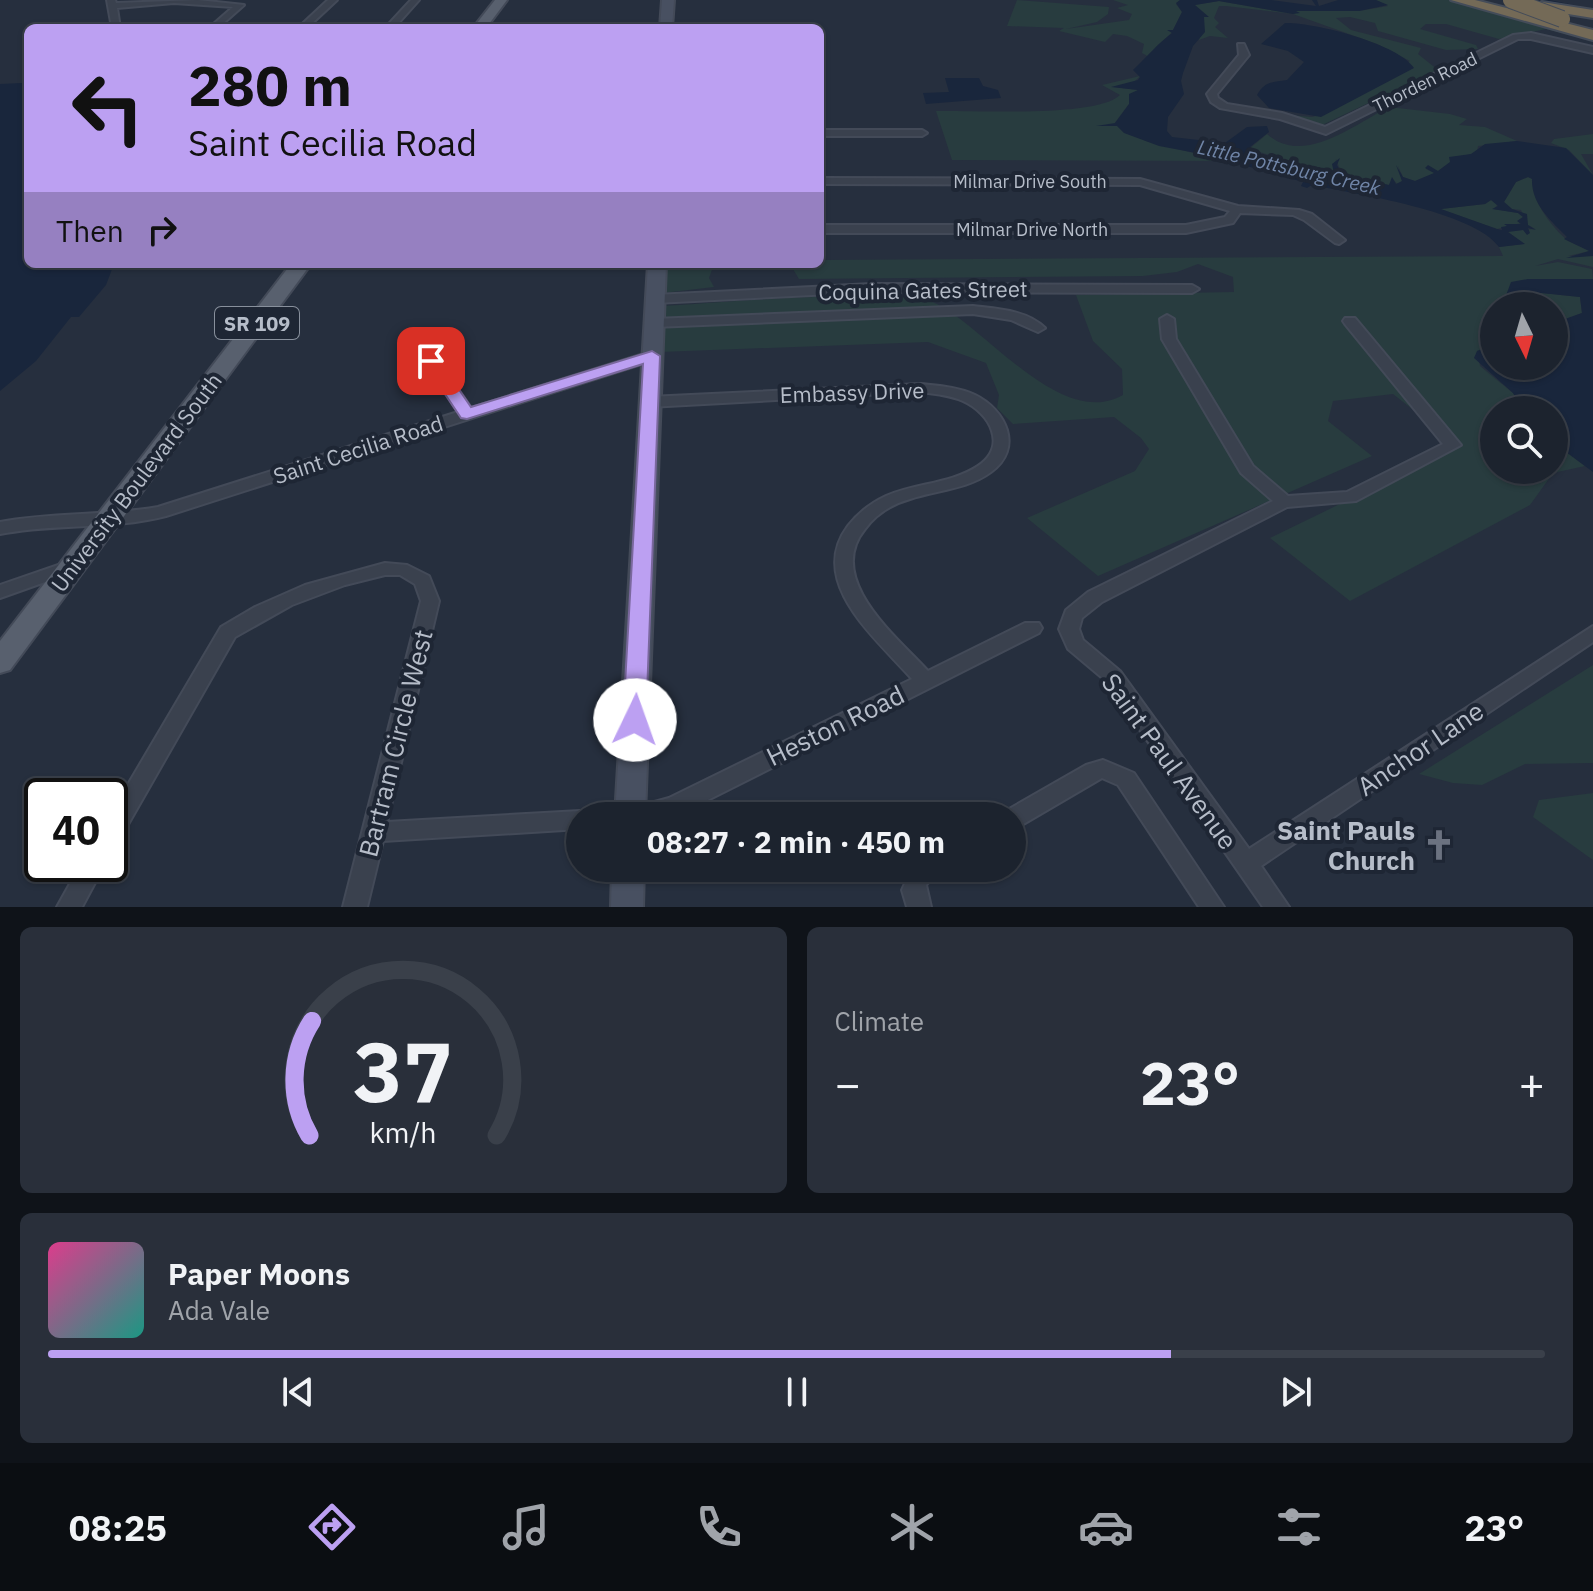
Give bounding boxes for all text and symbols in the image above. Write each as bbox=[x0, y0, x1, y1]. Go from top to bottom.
street label: Thorden Road bbox=[1369, 47, 1481, 117]
text: 280 m bbox=[188, 49, 352, 121]
icon: left bbox=[56, 56, 160, 160]
text: Saint Cecilia Road bbox=[188, 119, 477, 166]
water label: Little Pottsburg Creek bbox=[1195, 133, 1384, 201]
street label: Milmar Drive South bbox=[953, 170, 1107, 193]
icon: right bbox=[140, 208, 184, 252]
text: Then bbox=[56, 211, 124, 250]
street label: Milmar Drive North bbox=[956, 218, 1108, 241]
street label: Coquina Gates Street bbox=[818, 274, 1028, 306]
north arrow bbox=[1480, 292, 1568, 380]
map controls bbox=[1480, 292, 1568, 484]
road number: SR 109 bbox=[215, 307, 299, 339]
pin bbox=[397, 327, 465, 395]
icon: arrive bbox=[409, 339, 453, 383]
street label: University Boulevard South bbox=[44, 367, 228, 597]
street label: Embassy Drive bbox=[779, 375, 925, 409]
button: search bbox=[1480, 396, 1568, 484]
street label: Saint Cecilia Road bbox=[269, 408, 447, 490]
street label: Bartram Circle West bbox=[350, 626, 440, 860]
street label: Saint Paul Avenue bbox=[1095, 666, 1245, 856]
street label: Heston Road bbox=[760, 677, 910, 773]
position arrow bbox=[593, 678, 677, 762]
street label: Anchor Lane bbox=[1350, 693, 1490, 803]
speed limit sign: 40 bbox=[24, 778, 128, 882]
place label: Saint Pauls Church bbox=[1277, 813, 1415, 877]
text: 08:27 · 2 min · 450 m bbox=[647, 822, 945, 861]
church icon: Saint Pauls Church bbox=[1422, 828, 1456, 862]
text: Climate bbox=[835, 1004, 924, 1038]
text: 37 bbox=[353, 1017, 453, 1125]
text: 23° bbox=[1140, 1043, 1240, 1122]
text: − bbox=[835, 1055, 861, 1112]
text: + bbox=[1519, 1055, 1545, 1112]
text: km/h bbox=[370, 1114, 437, 1151]
text: Paper Moons bbox=[168, 1254, 350, 1293]
text: Ada Vale bbox=[168, 1293, 270, 1327]
icon: previous bbox=[276, 1370, 320, 1414]
icon: pause bbox=[775, 1370, 819, 1414]
icon: next bbox=[1274, 1370, 1318, 1414]
icon: directions bbox=[304, 1499, 360, 1555]
icon: music bbox=[498, 1499, 554, 1555]
icon: phone bbox=[691, 1499, 747, 1555]
icon: climate bbox=[884, 1499, 940, 1555]
icon: car bbox=[1078, 1499, 1134, 1555]
icon: filters bbox=[1271, 1499, 1327, 1555]
text: 08:25 bbox=[69, 1504, 167, 1551]
text: 23° bbox=[1464, 1504, 1524, 1551]

